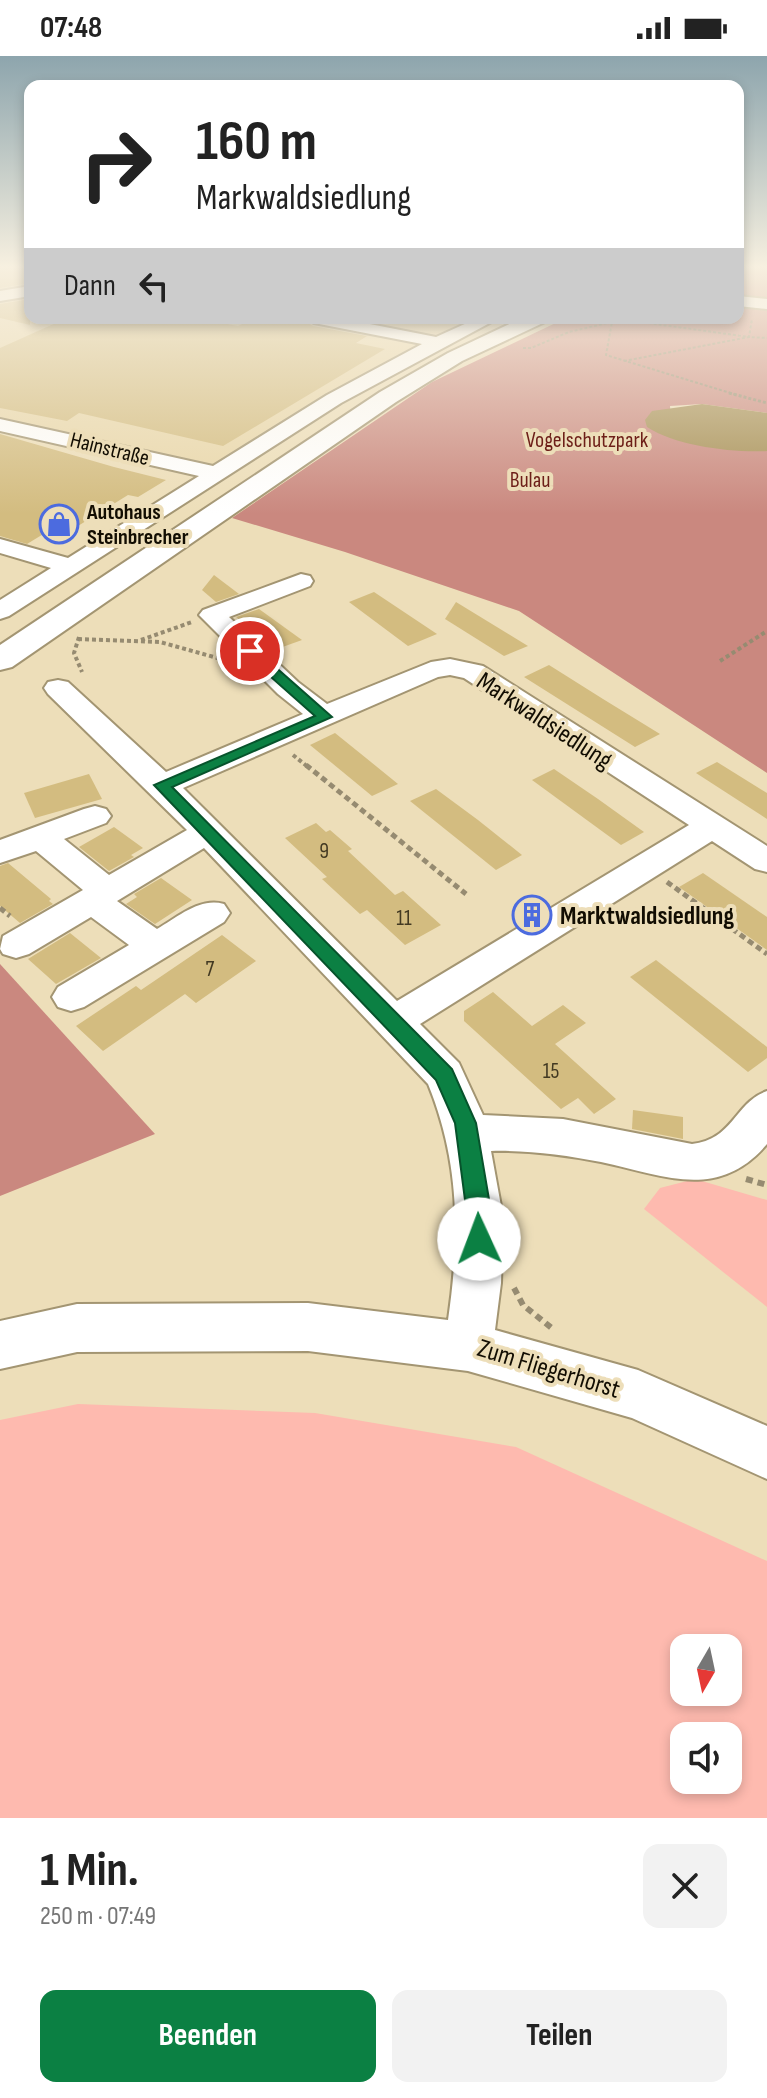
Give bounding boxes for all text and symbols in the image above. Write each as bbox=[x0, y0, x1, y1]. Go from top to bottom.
text: 07:48 bbox=[40, 10, 102, 46]
text: 160 m bbox=[196, 109, 317, 176]
icon: right bbox=[64, 112, 168, 216]
text: Markwaldsiedlung bbox=[196, 177, 411, 220]
icon: left bbox=[132, 264, 176, 308]
text: Dann bbox=[64, 268, 116, 304]
street label: Hainstraße bbox=[67, 427, 152, 472]
park label: Vogelschutzpark bbox=[526, 427, 649, 454]
park label: Bulau bbox=[510, 467, 550, 494]
place label: Autohaus Steinbrecher bbox=[86, 499, 189, 551]
shop icon: Autohaus Steinbrecher bbox=[38, 503, 80, 545]
pin bbox=[216, 617, 284, 685]
icon: arrive bbox=[228, 629, 272, 673]
street label: Markwaldsiedlung bbox=[471, 666, 618, 777]
house number: 9 bbox=[319, 838, 329, 865]
building icon: Marktwaldsiedlung bbox=[511, 894, 553, 936]
place label: Marktwaldsiedlung bbox=[560, 901, 734, 932]
house number: 11 bbox=[396, 905, 412, 932]
house number: 7 bbox=[206, 956, 215, 983]
house number: 15 bbox=[543, 1058, 559, 1085]
position arrow bbox=[437, 1197, 521, 1281]
street label: Zum Fliegerhorst bbox=[474, 1333, 624, 1406]
north arrow bbox=[670, 1634, 742, 1706]
map controls bbox=[670, 1634, 742, 1794]
button: sound bbox=[670, 1722, 742, 1794]
text: 1 Min. bbox=[40, 1842, 139, 1899]
button: close bbox=[643, 1844, 727, 1928]
text: 250 m · 07:49 bbox=[40, 1901, 156, 1932]
button: Beenden bbox=[40, 1990, 376, 2082]
button: Teilen bbox=[392, 1990, 727, 2082]

